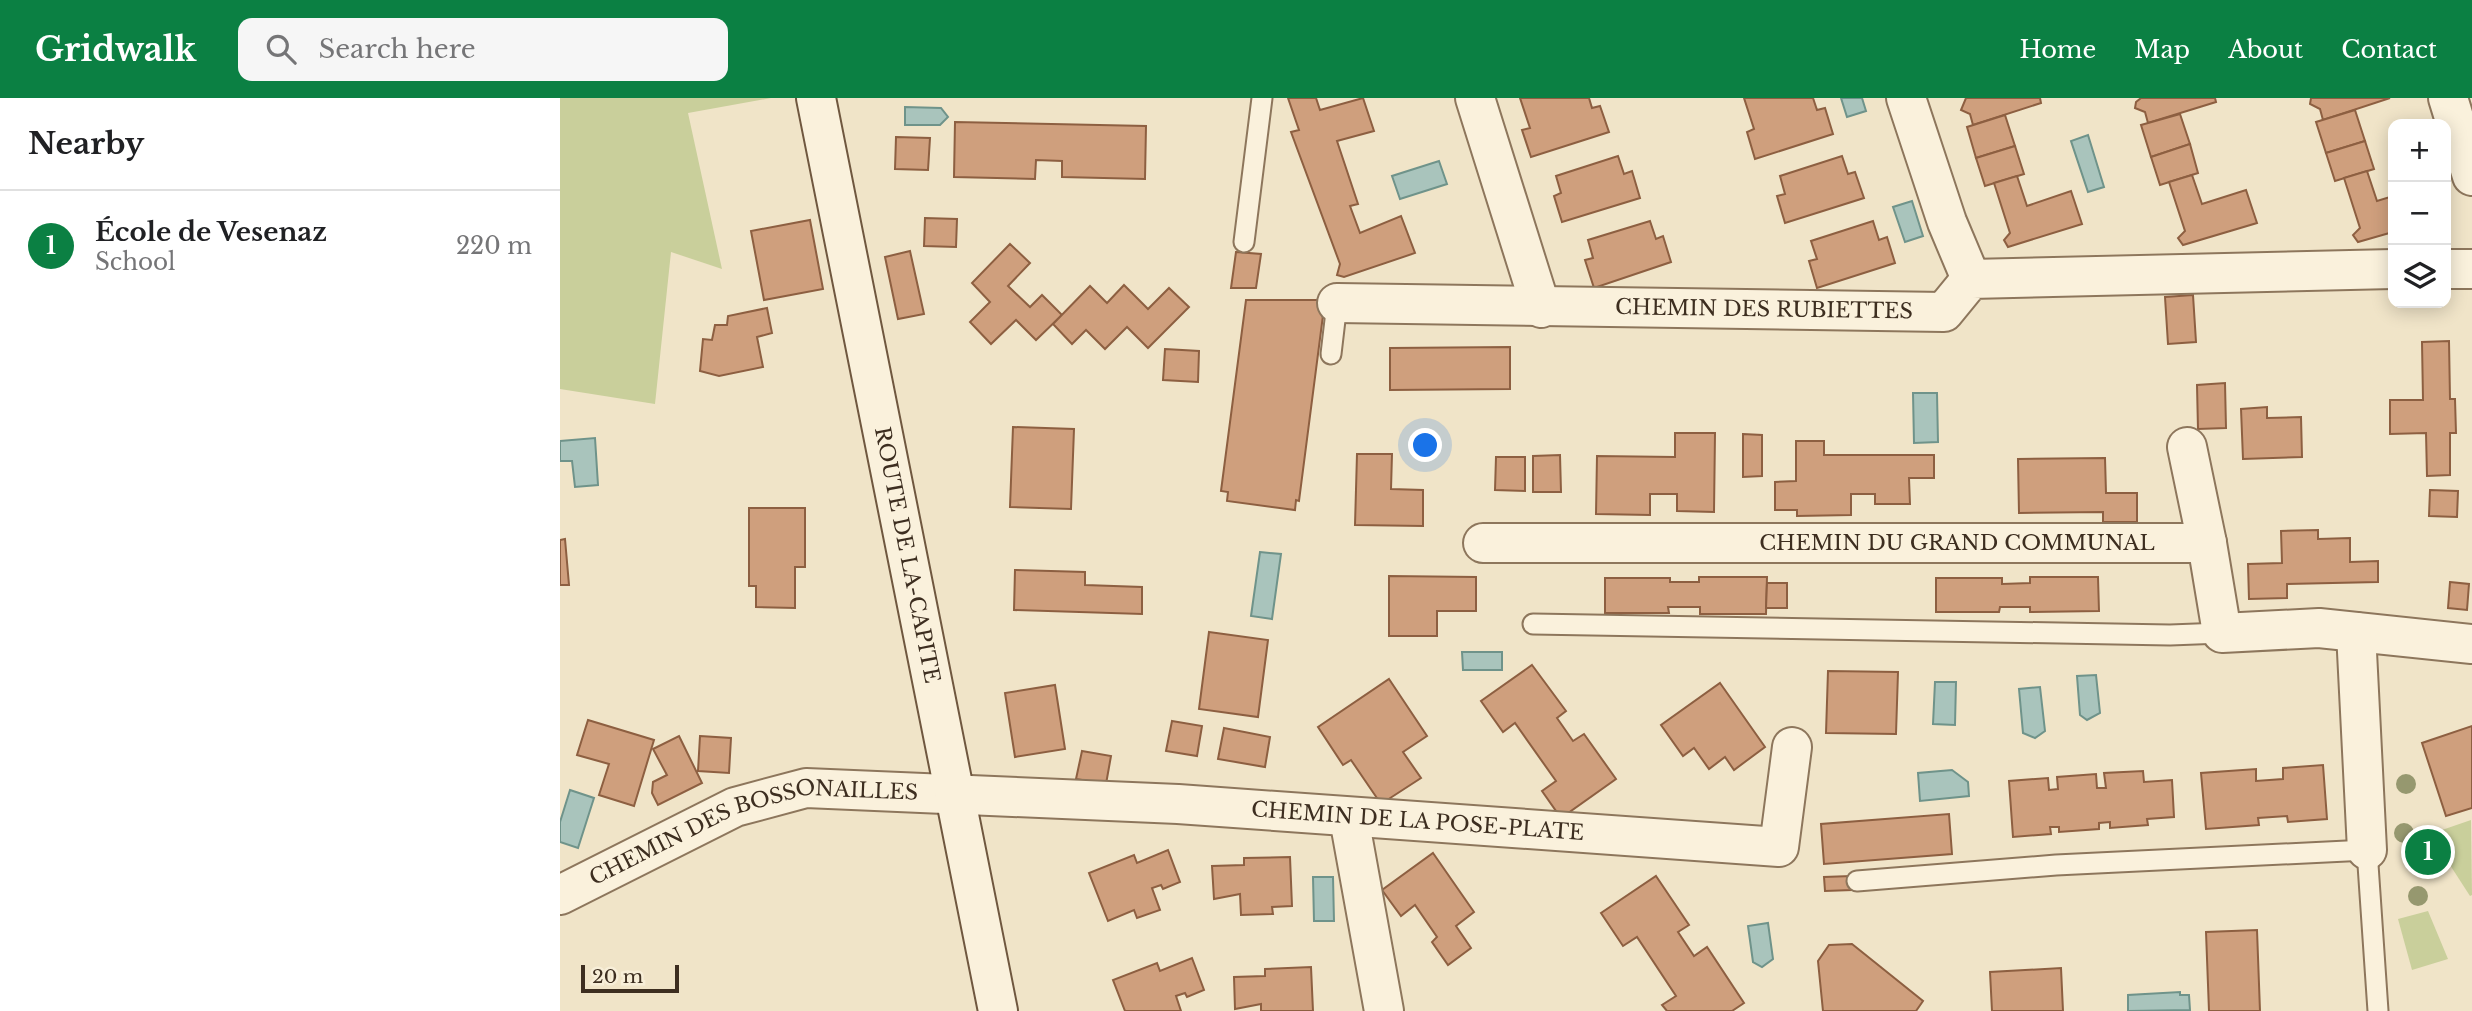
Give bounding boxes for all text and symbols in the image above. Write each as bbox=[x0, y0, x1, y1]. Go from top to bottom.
search box bbox=[238, 18, 728, 81]
text: Gridwalk bbox=[35, 29, 196, 70]
icon: search bbox=[262, 30, 300, 68]
text: Search here bbox=[318, 33, 476, 65]
text: Home bbox=[2020, 35, 2096, 64]
text: Map bbox=[2134, 35, 2190, 64]
text: About bbox=[2228, 35, 2303, 64]
text: Contact bbox=[2341, 35, 2437, 64]
map controls bbox=[2388, 119, 2451, 308]
button: + bbox=[2388, 119, 2451, 182]
text: Nearby bbox=[28, 125, 144, 162]
button: − bbox=[2388, 182, 2451, 245]
text: École de Vesenaz bbox=[95, 216, 327, 248]
text: 1 bbox=[46, 232, 56, 260]
text: 220 m bbox=[456, 232, 532, 260]
button: layers bbox=[2388, 245, 2451, 308]
text: School bbox=[95, 248, 176, 276]
street label: CHEMIN DES RUBIETTES bbox=[1615, 294, 1913, 325]
street label: ROUTE DE LA-CAPITE bbox=[869, 425, 945, 685]
your location bbox=[1408, 428, 1442, 462]
street label: CHEMIN DU GRAND COMMUNAL bbox=[1759, 530, 2155, 556]
street label: CHEMIN DES BOSSONAILLES bbox=[585, 773, 919, 891]
street label: CHEMIN DE LA POSE-PLATE bbox=[1250, 796, 1585, 846]
pin: 1 bbox=[2405, 826, 2451, 878]
scale bar bbox=[581, 962, 679, 994]
text: 20 m bbox=[592, 965, 643, 988]

